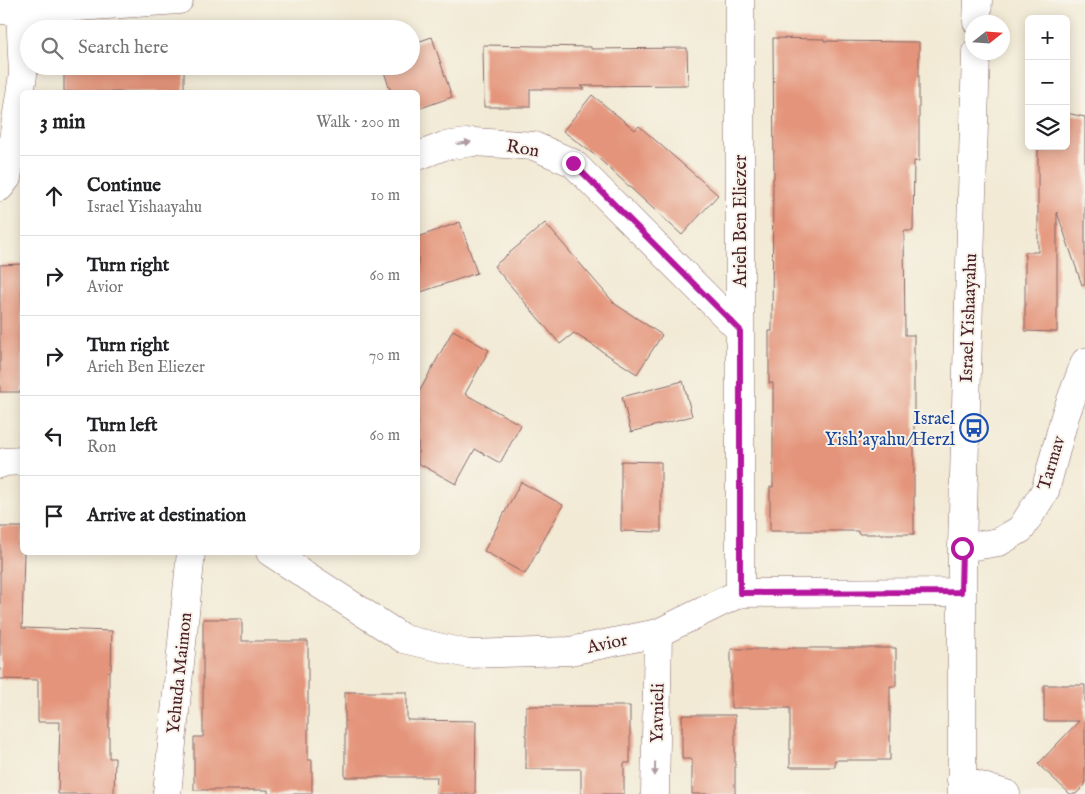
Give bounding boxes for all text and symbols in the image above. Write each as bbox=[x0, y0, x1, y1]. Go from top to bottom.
north arrow bbox=[965, 15, 1010, 60]
map controls bbox=[1025, 15, 1070, 150]
button: + bbox=[1025, 15, 1070, 60]
search box bbox=[20, 20, 420, 75]
icon: search bbox=[38, 34, 66, 62]
text: Search here bbox=[78, 36, 169, 60]
button: − bbox=[1025, 60, 1070, 105]
button: layers bbox=[1025, 105, 1070, 150]
text: 3 min bbox=[40, 109, 85, 136]
text: Walk · 200 m bbox=[316, 113, 400, 133]
street label: Ron bbox=[505, 136, 541, 163]
one-way arrow bbox=[457, 139, 473, 147]
route end bbox=[562, 152, 585, 175]
street label: Arieh Ben Eliezer bbox=[730, 154, 753, 288]
text: Continue bbox=[87, 174, 161, 198]
icon: ahead bbox=[40, 182, 68, 210]
text: 10 m bbox=[370, 186, 400, 206]
text: Israel Yishaayahu bbox=[87, 198, 202, 218]
street label: Israel Yishaayahu bbox=[956, 253, 983, 383]
text: Turn right bbox=[87, 254, 169, 278]
icon: right bbox=[40, 262, 68, 290]
text: 60 m bbox=[370, 266, 400, 286]
text: Avior bbox=[87, 278, 123, 298]
text: Turn right bbox=[87, 334, 169, 358]
icon: right bbox=[40, 342, 68, 370]
text: 70 m bbox=[369, 346, 400, 366]
text: Arieh Ben Eliezer bbox=[87, 358, 205, 378]
place label: Israel Yish'ayahu/Herzl bbox=[825, 408, 955, 452]
bus stop icon: Israel Yish'ayahu/Herzl bbox=[959, 413, 989, 443]
text: Turn left bbox=[87, 414, 158, 438]
icon: left bbox=[40, 422, 68, 450]
text: 60 m bbox=[370, 426, 400, 446]
street label: Tarmav bbox=[1033, 433, 1072, 493]
text: Ron bbox=[87, 438, 116, 458]
icon: arrive bbox=[40, 502, 68, 530]
text: Arrive at destination bbox=[87, 504, 246, 528]
route start bbox=[951, 537, 974, 560]
street label: Yehuda Maimon bbox=[163, 611, 198, 735]
street label: Avior bbox=[584, 629, 630, 660]
street label: Yavnieli bbox=[646, 683, 671, 743]
one-way arrow bbox=[651, 761, 659, 777]

